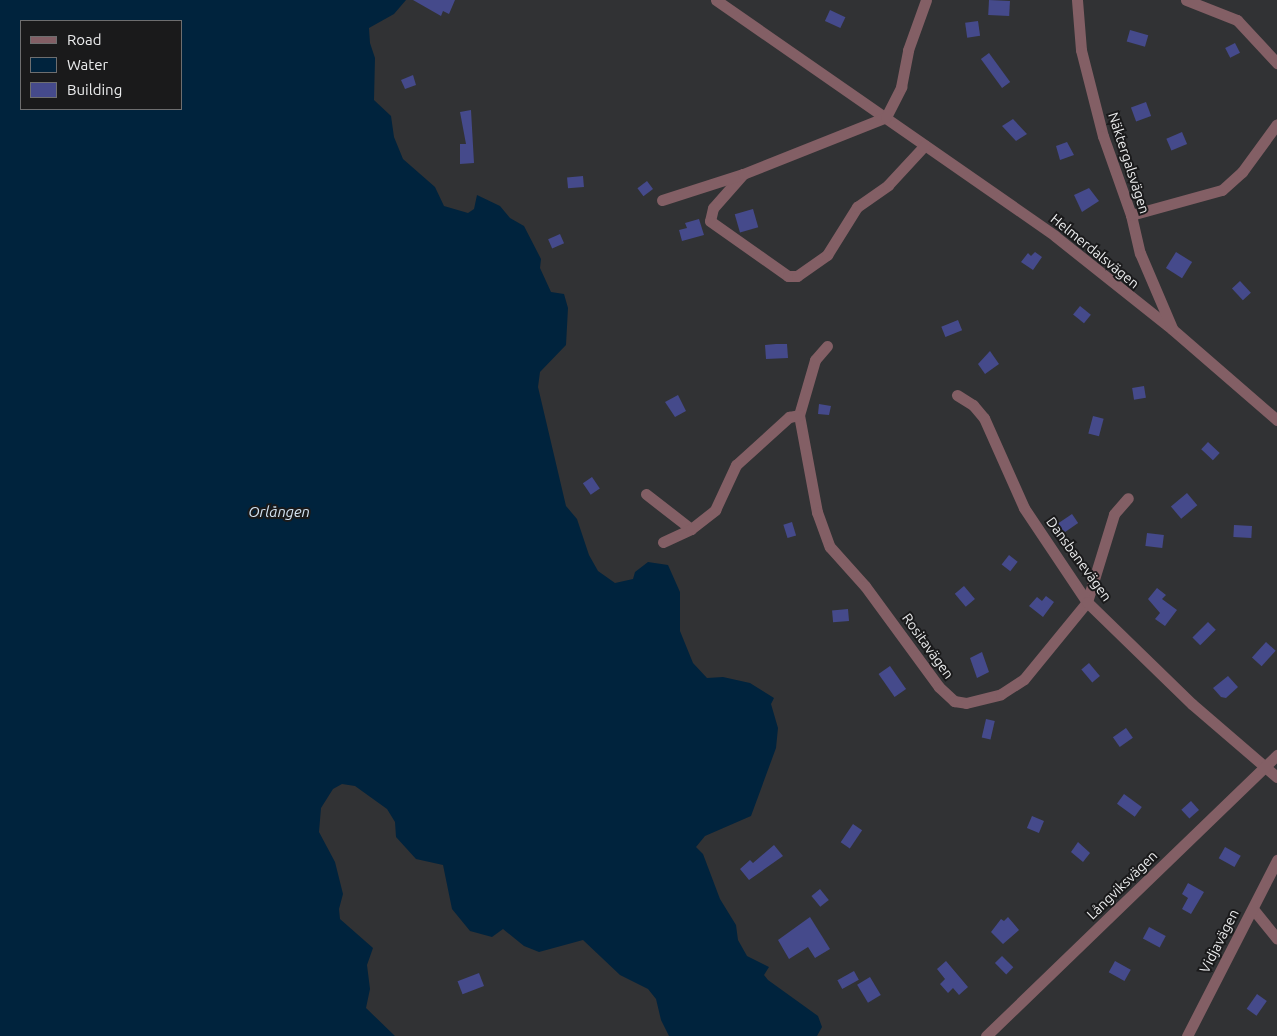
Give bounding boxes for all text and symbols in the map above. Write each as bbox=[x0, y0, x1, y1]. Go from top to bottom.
legend bbox=[20, 20, 182, 110]
text: Road bbox=[67, 31, 102, 48]
text: Water bbox=[67, 56, 108, 73]
text: Building bbox=[67, 81, 122, 98]
street label: Näktergalsvägen bbox=[1105, 110, 1153, 216]
street label: Helmerdalsvägen bbox=[1047, 210, 1143, 292]
water label: Orlången bbox=[248, 503, 310, 521]
street label: Dansbanevägen bbox=[1043, 514, 1115, 604]
street label: Rositavägen bbox=[899, 610, 957, 682]
street label: Långviksvägen bbox=[1083, 847, 1161, 923]
street label: Vidjavägen bbox=[1196, 906, 1242, 976]

